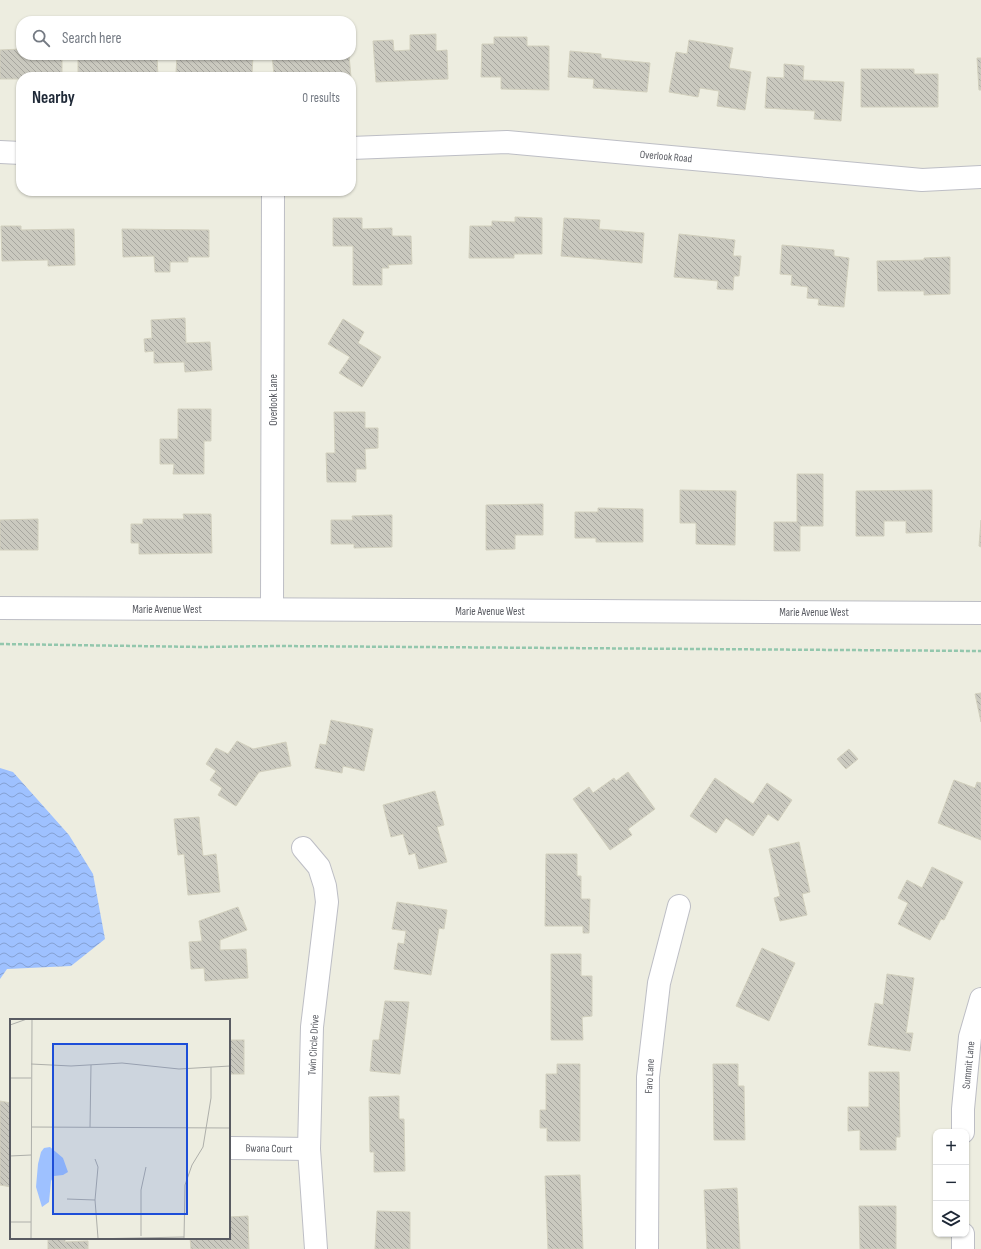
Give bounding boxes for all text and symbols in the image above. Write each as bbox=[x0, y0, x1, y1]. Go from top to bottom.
search box bbox=[16, 16, 356, 60]
icon: search bbox=[30, 27, 52, 49]
text: Search here bbox=[62, 29, 122, 48]
text: Nearby bbox=[32, 88, 75, 108]
text: 0 results bbox=[302, 90, 340, 106]
street label: Overlook Road bbox=[639, 148, 693, 165]
street label: Overlook Lane bbox=[267, 374, 280, 426]
street label: Marie Avenue West bbox=[132, 603, 202, 616]
street label: Marie Avenue West bbox=[455, 605, 525, 618]
street label: Marie Avenue West bbox=[779, 606, 849, 619]
street label: Twin Circle Drive bbox=[305, 1014, 322, 1076]
inset map bbox=[10, 1019, 230, 1239]
street label: Summit Lane bbox=[960, 1040, 977, 1090]
street label: Faro Lane bbox=[642, 1058, 657, 1094]
map controls bbox=[933, 1129, 969, 1237]
button: + bbox=[933, 1129, 969, 1165]
street label: Bwana Court bbox=[245, 1142, 293, 1155]
button: − bbox=[933, 1165, 969, 1201]
button: layers bbox=[933, 1201, 969, 1237]

